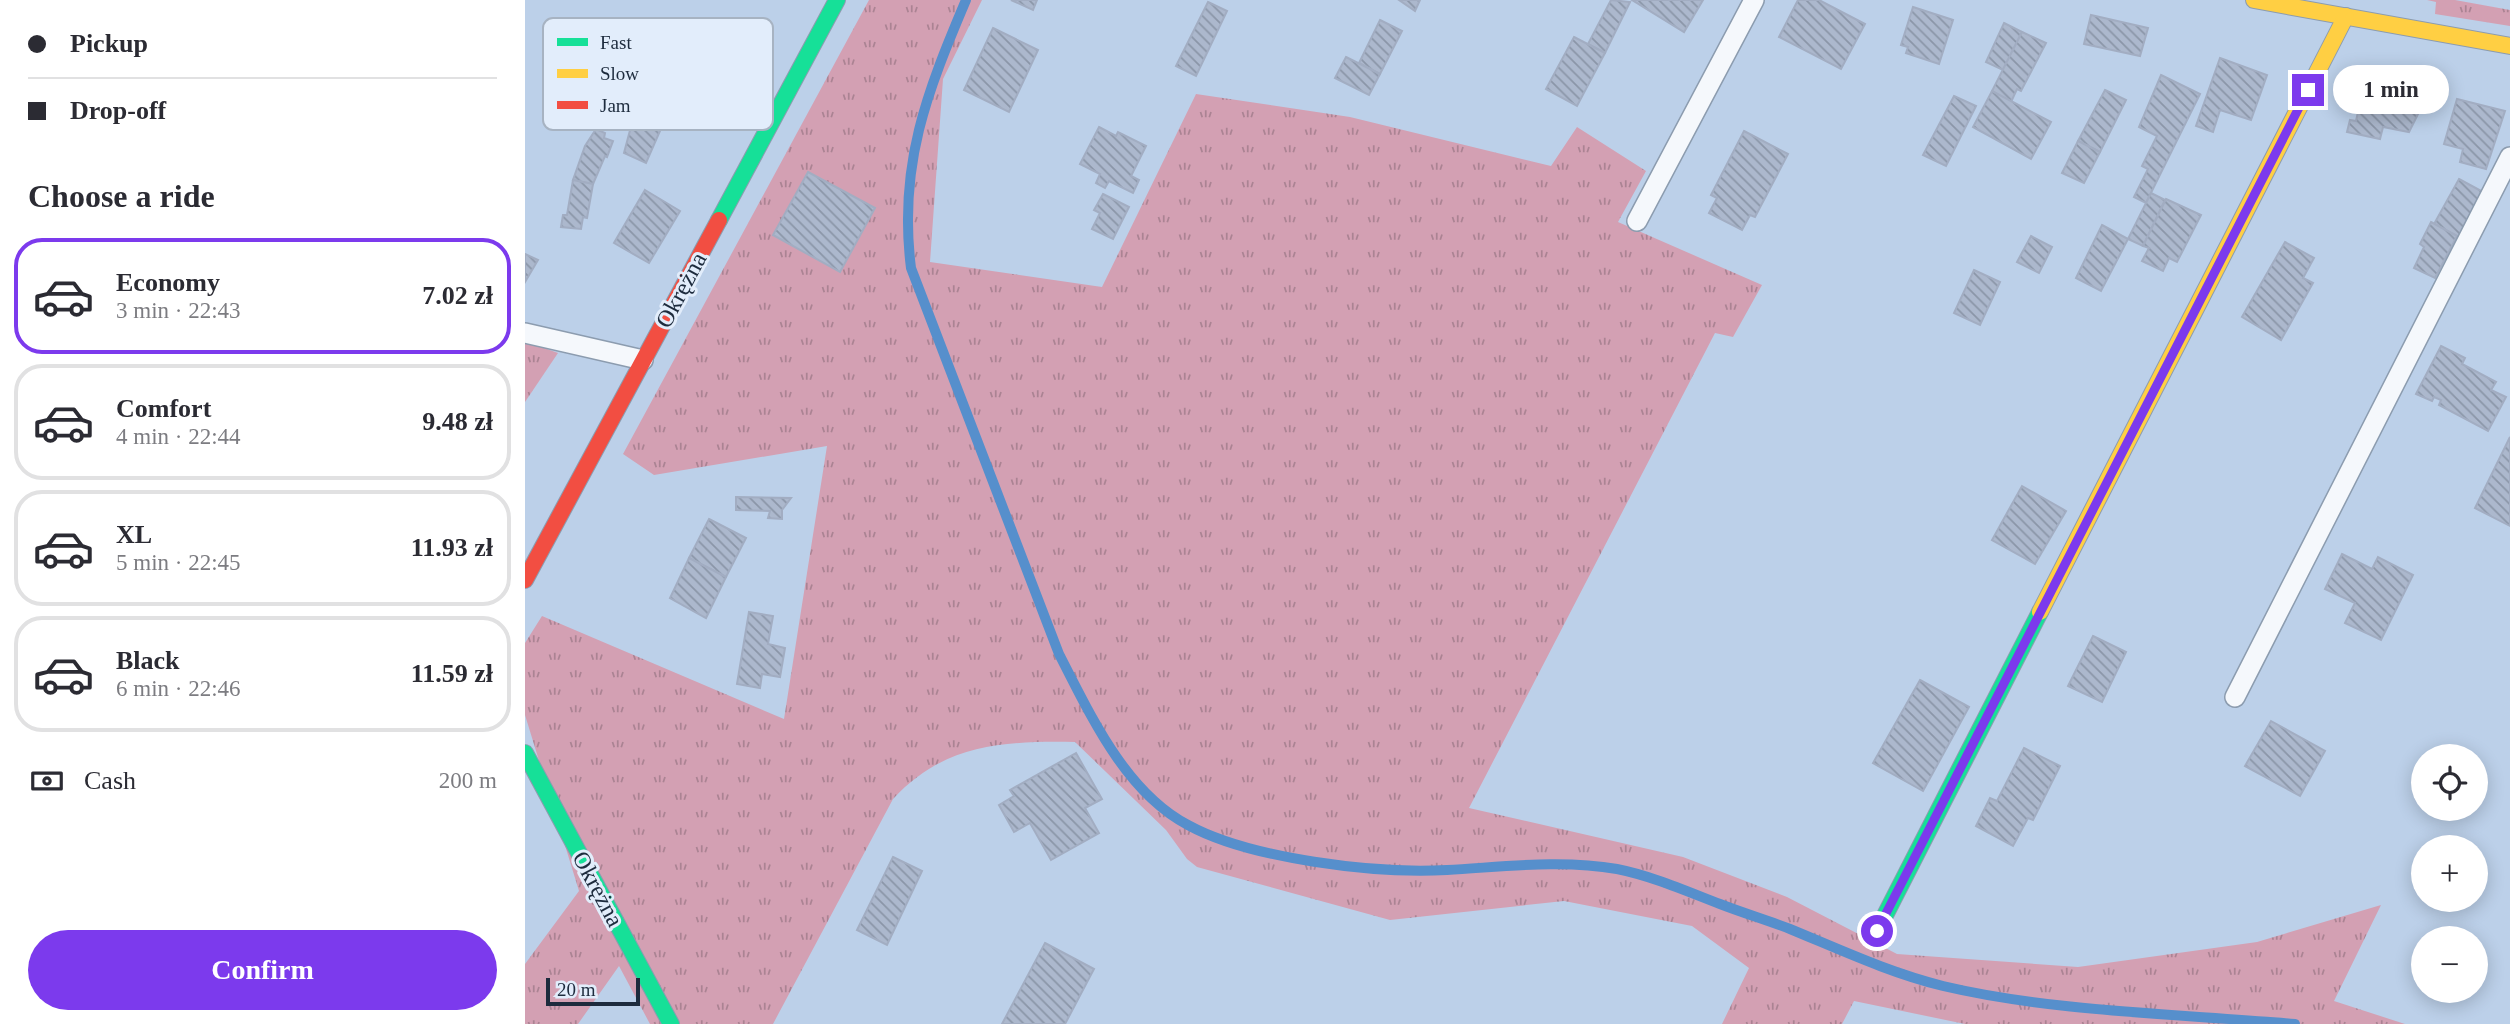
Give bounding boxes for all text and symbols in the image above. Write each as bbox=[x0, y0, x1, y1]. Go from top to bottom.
legend bbox=[543, 18, 773, 130]
text: Pickup bbox=[70, 29, 148, 58]
text: Fast bbox=[600, 32, 632, 53]
text: Slow bbox=[600, 63, 639, 84]
callout: 1 min bbox=[2333, 66, 2448, 114]
route end bbox=[2292, 74, 2324, 106]
text: 1 min bbox=[2363, 77, 2419, 102]
text: Jam bbox=[600, 95, 631, 116]
text: Drop-off bbox=[70, 96, 166, 125]
text: Choose a ride bbox=[28, 178, 215, 214]
street label: Okrężna bbox=[650, 248, 712, 332]
icon: car bbox=[32, 265, 95, 328]
text: Economy bbox=[116, 268, 220, 297]
text: 7.02 zł bbox=[422, 281, 493, 310]
text: 3 min · 22:43 bbox=[116, 298, 241, 323]
icon: car bbox=[32, 391, 95, 454]
text: Comfort bbox=[116, 394, 211, 423]
text: 9.48 zł bbox=[422, 407, 493, 436]
text: 4 min · 22:44 bbox=[116, 424, 241, 449]
icon: car bbox=[32, 517, 95, 580]
text: XL bbox=[116, 520, 152, 549]
text: 11.93 zł bbox=[411, 533, 493, 562]
text: 5 min · 22:45 bbox=[116, 550, 241, 575]
icon: car bbox=[32, 643, 95, 706]
text: Black bbox=[116, 646, 180, 675]
text: 11.59 zł bbox=[411, 659, 493, 688]
text: 6 min · 22:46 bbox=[116, 676, 241, 701]
map controls bbox=[2411, 744, 2488, 1003]
button: locate bbox=[2411, 744, 2488, 821]
icon: cash bbox=[28, 762, 66, 800]
text: Cash bbox=[84, 766, 136, 795]
text: 200 m bbox=[439, 768, 497, 793]
button: + bbox=[2411, 835, 2488, 912]
street label: Okrężna bbox=[567, 847, 629, 931]
route start bbox=[1861, 915, 1893, 947]
button: − bbox=[2411, 926, 2488, 1003]
button: Confirm bbox=[28, 930, 497, 1010]
scale bar bbox=[546, 975, 641, 1007]
text: 20 m bbox=[557, 979, 596, 1000]

